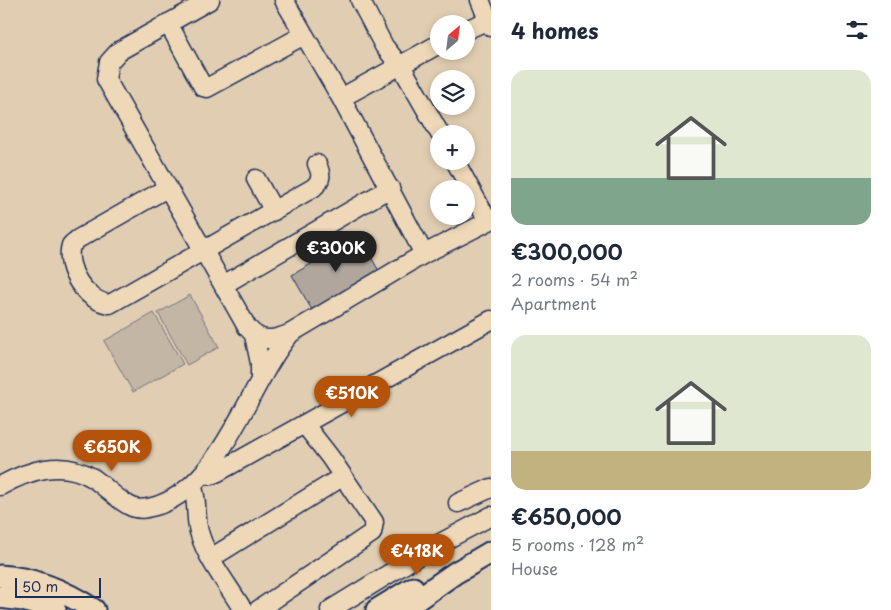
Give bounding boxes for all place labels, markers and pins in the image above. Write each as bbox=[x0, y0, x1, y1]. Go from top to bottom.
pin: €300K bbox=[301, 230, 371, 273]
pin: €510K bbox=[317, 376, 387, 418]
pin: €650K bbox=[77, 430, 147, 472]
pin: €418K bbox=[382, 534, 452, 576]

